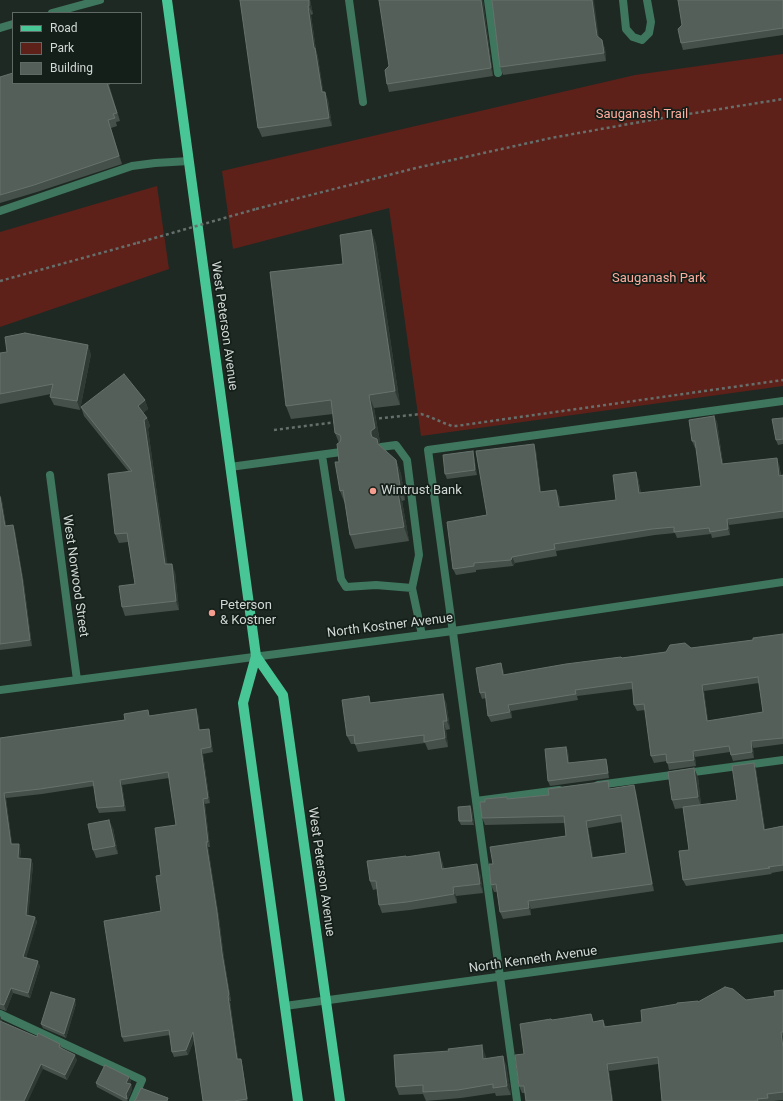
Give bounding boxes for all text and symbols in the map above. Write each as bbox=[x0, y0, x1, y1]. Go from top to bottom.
legend bbox=[12, 12, 142, 84]
text: Road bbox=[50, 21, 78, 35]
text: Park bbox=[50, 41, 74, 55]
text: Building bbox=[50, 61, 93, 75]
park label: Sauganash Trail bbox=[596, 107, 688, 123]
street label: West Peterson Avenue bbox=[207, 261, 241, 391]
park label: Sauganash Park bbox=[612, 271, 706, 287]
place label: Wintrust Bank bbox=[381, 483, 462, 499]
marker: Wintrust Bank bbox=[368, 486, 378, 496]
street label: West Norwood Street bbox=[59, 514, 91, 638]
place label: Peterson & Kostner bbox=[220, 598, 276, 629]
marker: Peterson & Kostner bbox=[207, 608, 217, 618]
street label: North Kostner Avenue bbox=[326, 611, 454, 641]
street label: West Peterson Avenue bbox=[304, 807, 338, 937]
street label: North Kenneth Avenue bbox=[468, 943, 598, 977]

